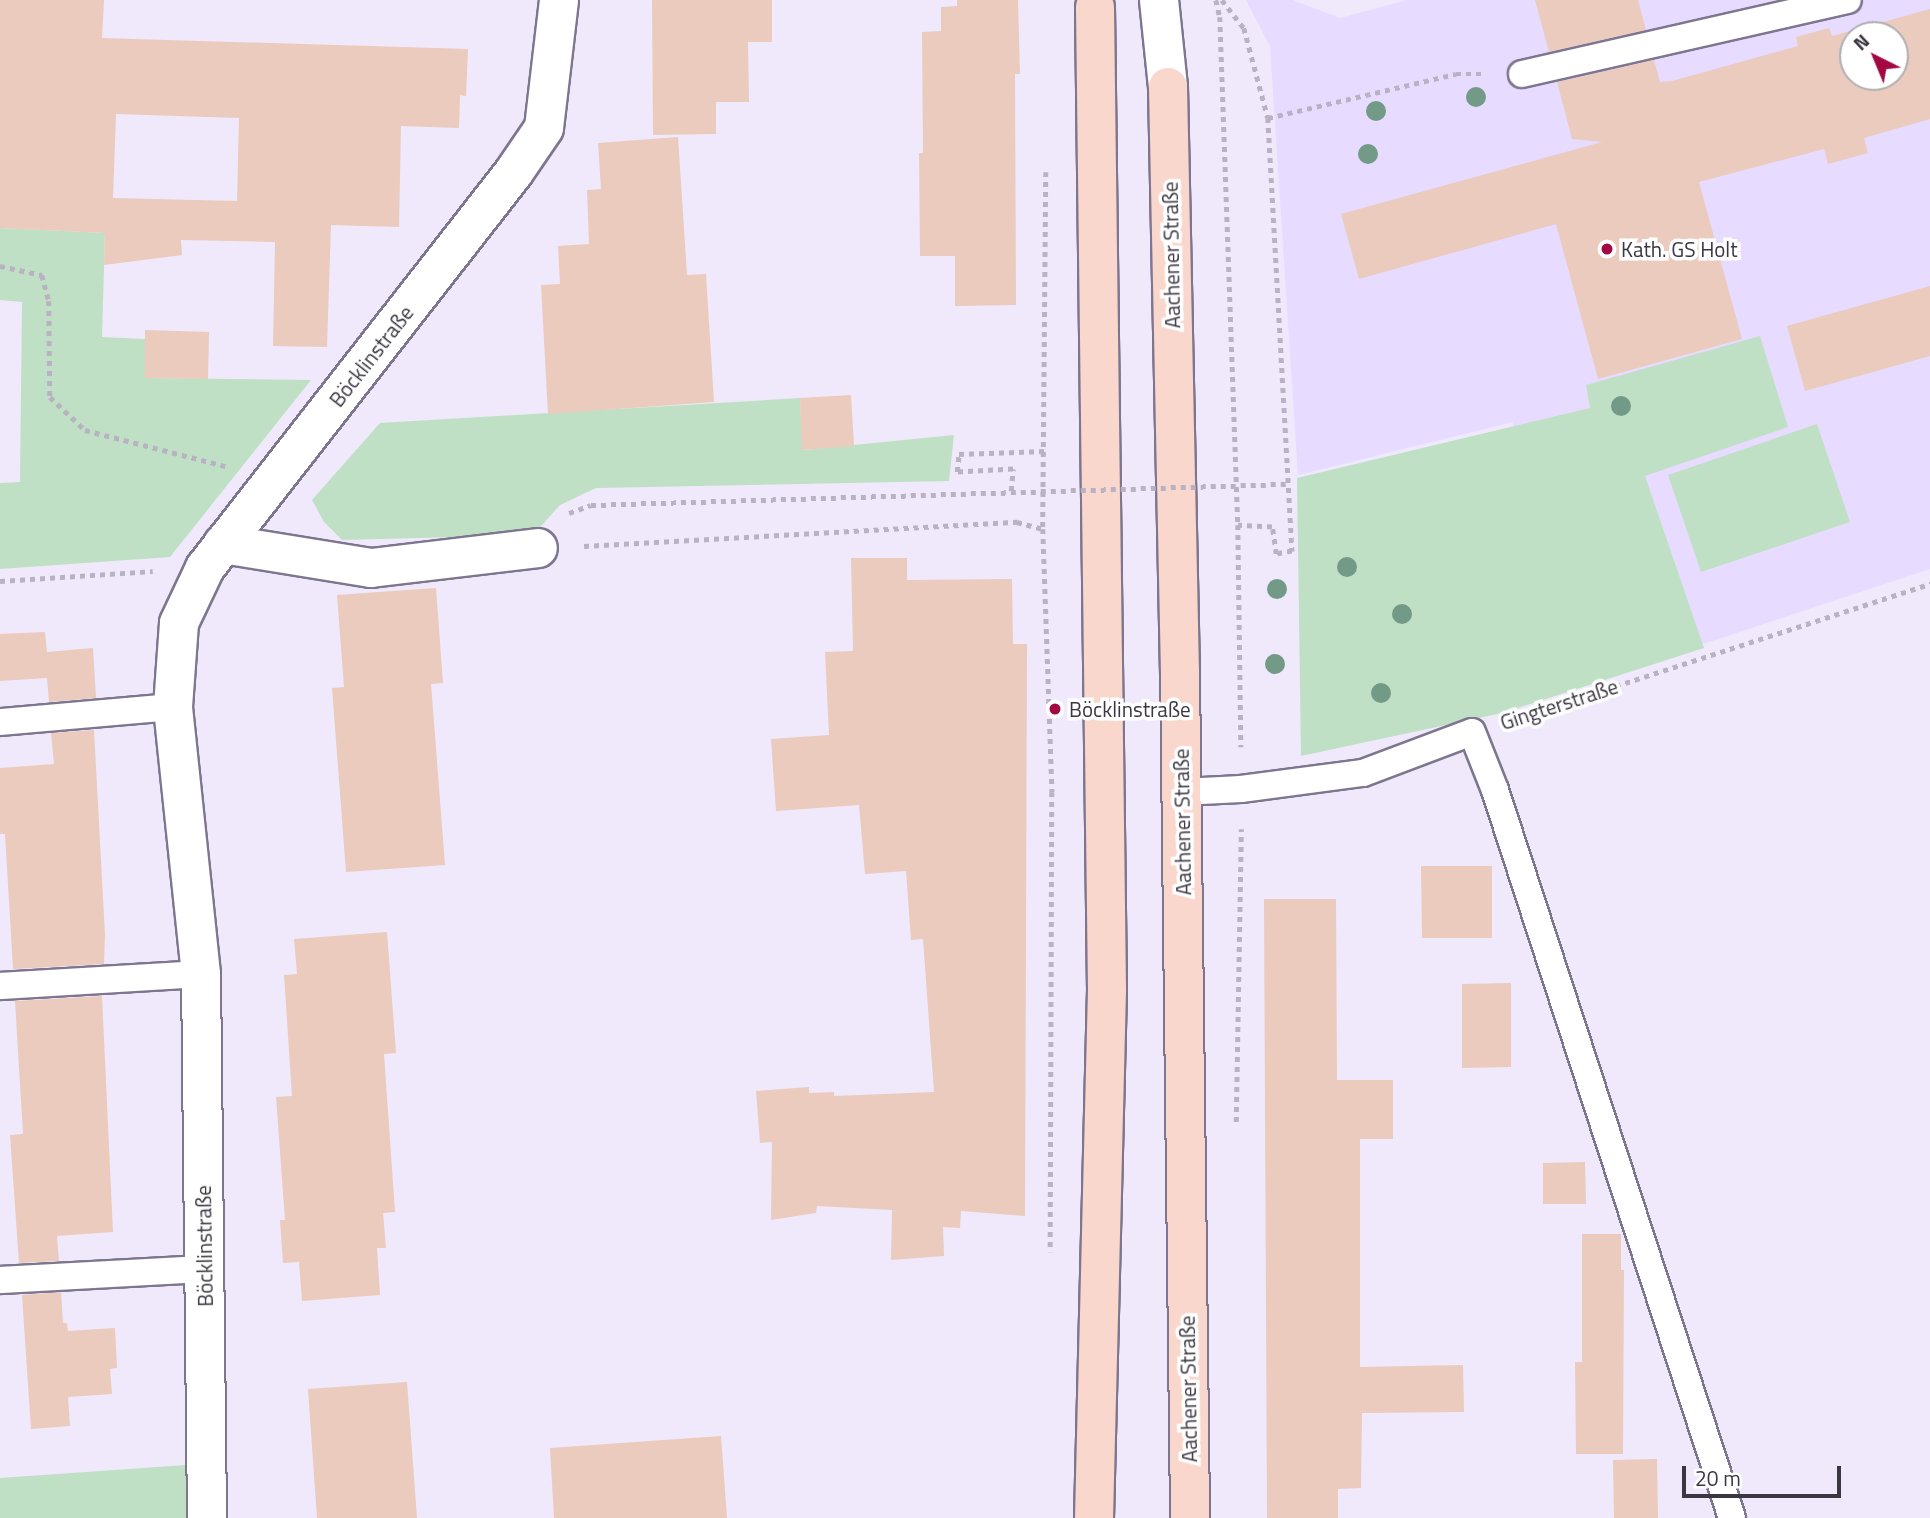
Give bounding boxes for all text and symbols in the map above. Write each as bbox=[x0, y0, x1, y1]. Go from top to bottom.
north arrow bbox=[1839, 21, 1909, 91]
text: N bbox=[1846, 27, 1875, 57]
street label: Aachener Straße bbox=[1157, 181, 1185, 329]
place label: Kath. GS Holt bbox=[1621, 236, 1738, 262]
marker: Kath. GS Holt bbox=[1599, 241, 1615, 257]
street label: Böcklinstraße bbox=[324, 300, 418, 412]
street label: Gingterstraße bbox=[1497, 673, 1621, 735]
place label: Böcklinstraße bbox=[1069, 696, 1191, 722]
marker: Böcklinstraße bbox=[1047, 701, 1063, 717]
street label: Aachener Straße bbox=[1168, 748, 1196, 896]
street label: Böcklinstraße bbox=[190, 1185, 218, 1307]
street label: Aachener Straße bbox=[1174, 1315, 1202, 1463]
scale bar bbox=[1685, 1452, 1844, 1496]
text: 20 m bbox=[1695, 1462, 1741, 1494]

